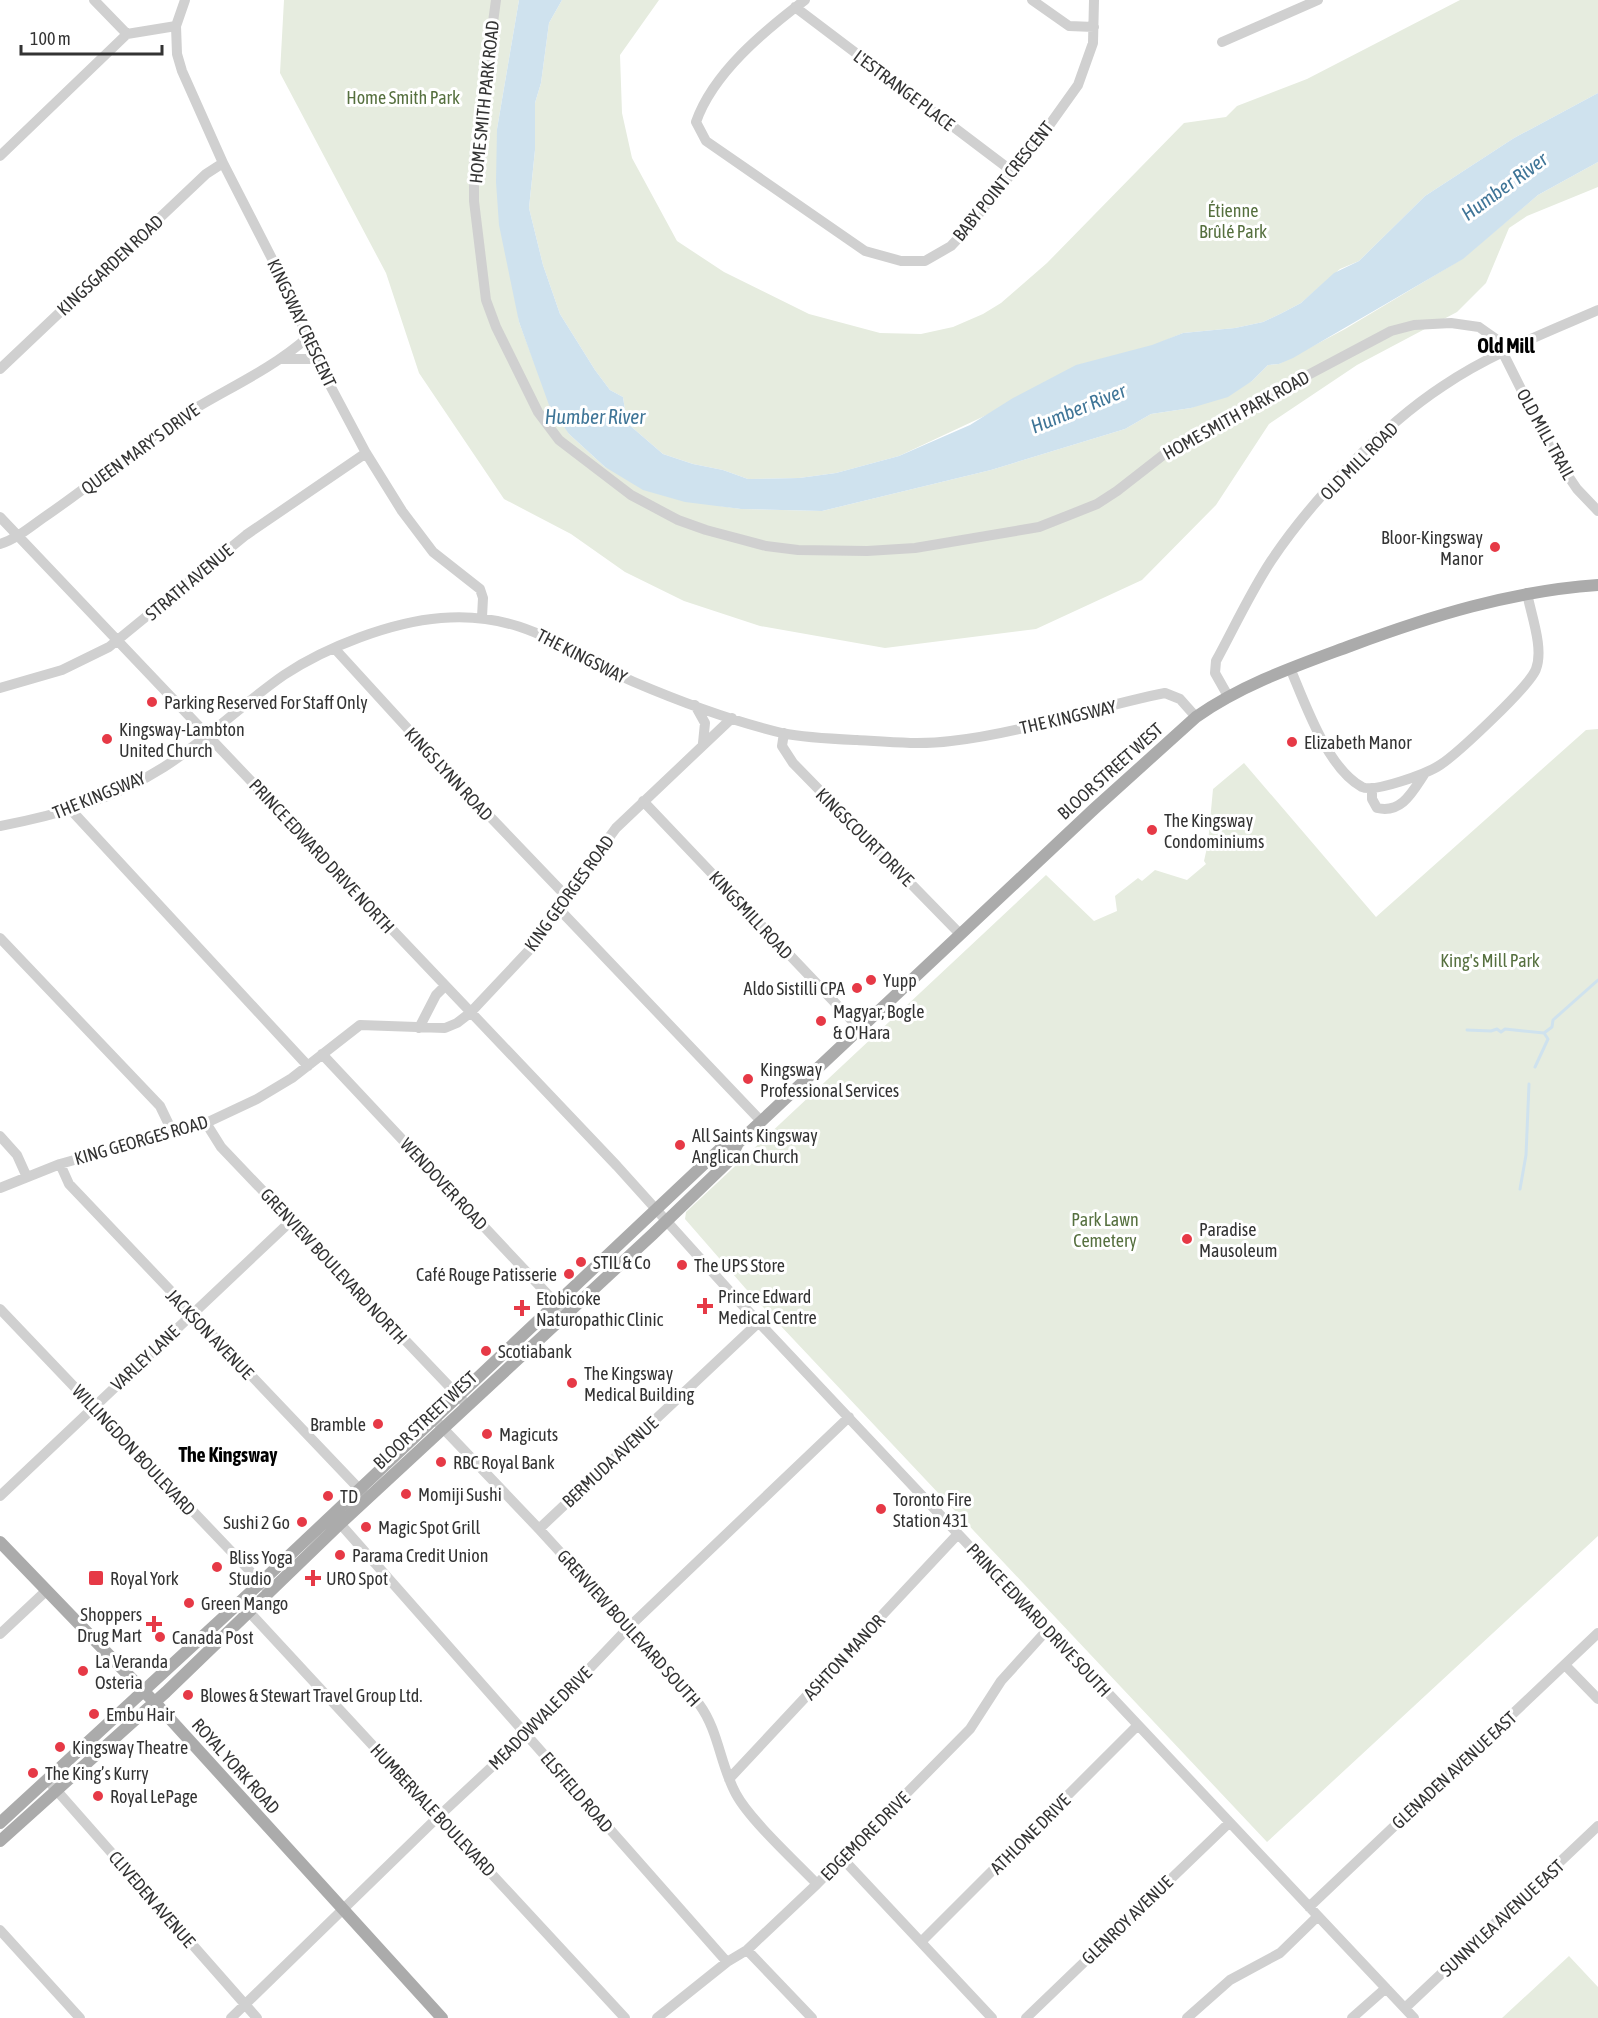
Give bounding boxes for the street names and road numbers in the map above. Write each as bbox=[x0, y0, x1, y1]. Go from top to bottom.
street label: HOME SMITH PARK ROAD bbox=[465, 20, 503, 184]
street label: L'ESTRANGE PLACE bbox=[850, 45, 959, 135]
street label: BABY POINT CRESCENT bbox=[948, 117, 1058, 245]
street label: KINGSGARDEN ROAD bbox=[53, 210, 167, 320]
street label: KINGSWAY CRESCENT bbox=[263, 256, 341, 390]
street label: HOME SMITH PARK ROAD bbox=[1159, 366, 1313, 464]
street label: OLD MILL TRAIL bbox=[1512, 385, 1580, 483]
street label: QUEEN MARY'S DRIVE bbox=[77, 399, 203, 499]
street label: OLD MILL ROAD bbox=[1316, 418, 1402, 504]
street label: STRATH AVENUE bbox=[141, 539, 237, 625]
street label: THE KINGSWAY bbox=[533, 624, 631, 688]
street label: THE KINGSWAY bbox=[1018, 696, 1118, 738]
street label: BLOOR STREET WEST bbox=[1053, 718, 1167, 824]
street label: KINGS LYNN ROAD bbox=[401, 723, 497, 825]
street label: THE KINGSWAY bbox=[50, 767, 148, 823]
street label: PRINCE EDWARD DRIVE NORTH bbox=[245, 775, 399, 937]
street label: KINGSCOURT DRIVE bbox=[812, 784, 918, 890]
street label: KING GEORGES ROAD bbox=[520, 831, 618, 955]
street label: KINGSMILL ROAD bbox=[705, 867, 797, 963]
street label: KING GEORGES ROAD bbox=[72, 1111, 210, 1169]
street label: WENDOVER ROAD bbox=[396, 1134, 492, 1234]
street label: GRENVIEW BOULEVARD NORTH bbox=[256, 1184, 412, 1348]
street label: JACKSON AVENUE bbox=[162, 1285, 258, 1383]
street label: VARLEY LANE bbox=[107, 1321, 184, 1395]
street label: BLOOR STREET WEST bbox=[369, 1367, 481, 1473]
street label: WILLINGDON BOULEVARD bbox=[68, 1380, 200, 1520]
street label: BERMUDA AVENUE bbox=[558, 1412, 662, 1512]
street label: PRINCE EDWARD DRIVE SOUTH bbox=[963, 1539, 1115, 1701]
street label: GRENVIEW BOULEVARD SOUTH bbox=[553, 1545, 705, 1711]
street label: ASHTON MANOR bbox=[799, 1610, 889, 1704]
street label: MEADOWVALE DRIVE bbox=[484, 1662, 596, 1774]
street label: GLENADEN AVENUE EAST bbox=[1387, 1707, 1521, 1833]
street label: ROYAL YORK ROAD bbox=[188, 1714, 284, 1818]
street label: HUMBERVALE BOULEVARD bbox=[366, 1740, 500, 1880]
street label: ELSFIELD ROAD bbox=[536, 1748, 618, 1836]
street label: EDGEMORE DRIVE bbox=[816, 1787, 914, 1885]
street label: ATHLONE DRIVE bbox=[986, 1789, 1075, 1878]
street label: CLIVEDEN AVENUE bbox=[104, 1847, 200, 1952]
street label: SUNNYLEA AVENUE EAST bbox=[1436, 1855, 1568, 1981]
street label: GLENROY AVENUE bbox=[1077, 1871, 1177, 1969]

